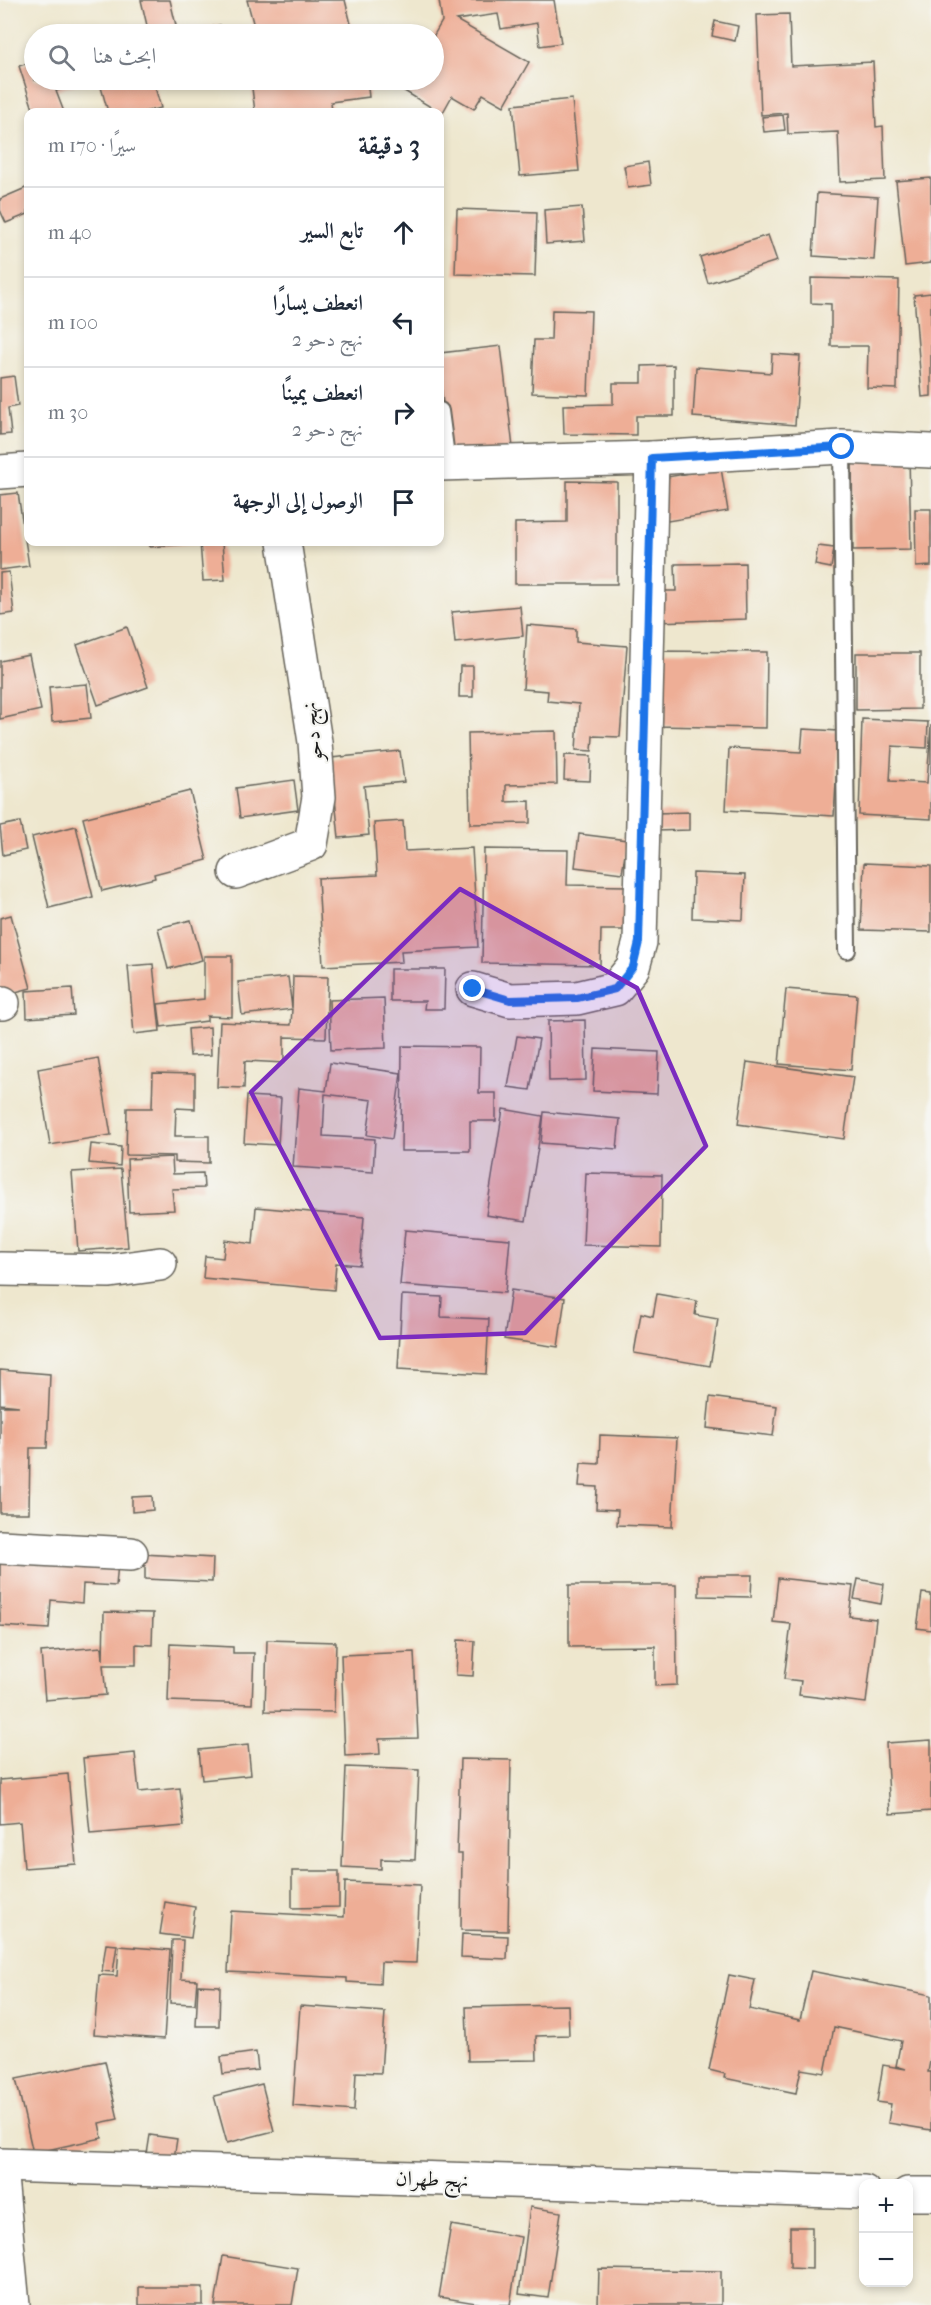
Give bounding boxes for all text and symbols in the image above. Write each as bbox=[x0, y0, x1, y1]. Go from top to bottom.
search box bbox=[24, 24, 444, 90]
icon: search bbox=[45, 41, 78, 74]
text: ابحث هنا bbox=[93, 43, 156, 69]
text: 3 دقيقة bbox=[358, 130, 420, 161]
text: سيرًا · 170 m bbox=[48, 134, 136, 157]
icon: ahead bbox=[387, 216, 420, 249]
text: تابع السير bbox=[301, 218, 363, 244]
text: 40 m bbox=[48, 221, 92, 244]
text: انعطف يسارًا bbox=[273, 290, 363, 316]
icon: left bbox=[387, 306, 420, 339]
text: 100 m bbox=[48, 311, 98, 334]
text: نهج دحو 2 bbox=[292, 328, 363, 351]
text: انعطف يمينًا bbox=[282, 380, 363, 406]
icon: right bbox=[387, 396, 420, 429]
text: 30 m bbox=[48, 401, 88, 424]
text: نهج دحو 2 bbox=[292, 418, 363, 441]
route start bbox=[828, 433, 854, 459]
icon: arrive bbox=[387, 486, 420, 519]
text: الوصول إلى الوجهة bbox=[233, 488, 363, 514]
street label: نهج دحو bbox=[296, 700, 335, 765]
route end bbox=[459, 975, 485, 1001]
street label: نهج طهران bbox=[395, 2166, 469, 2199]
map controls bbox=[859, 2179, 913, 2287]
button: + bbox=[859, 2179, 913, 2233]
button: − bbox=[859, 2233, 913, 2287]

